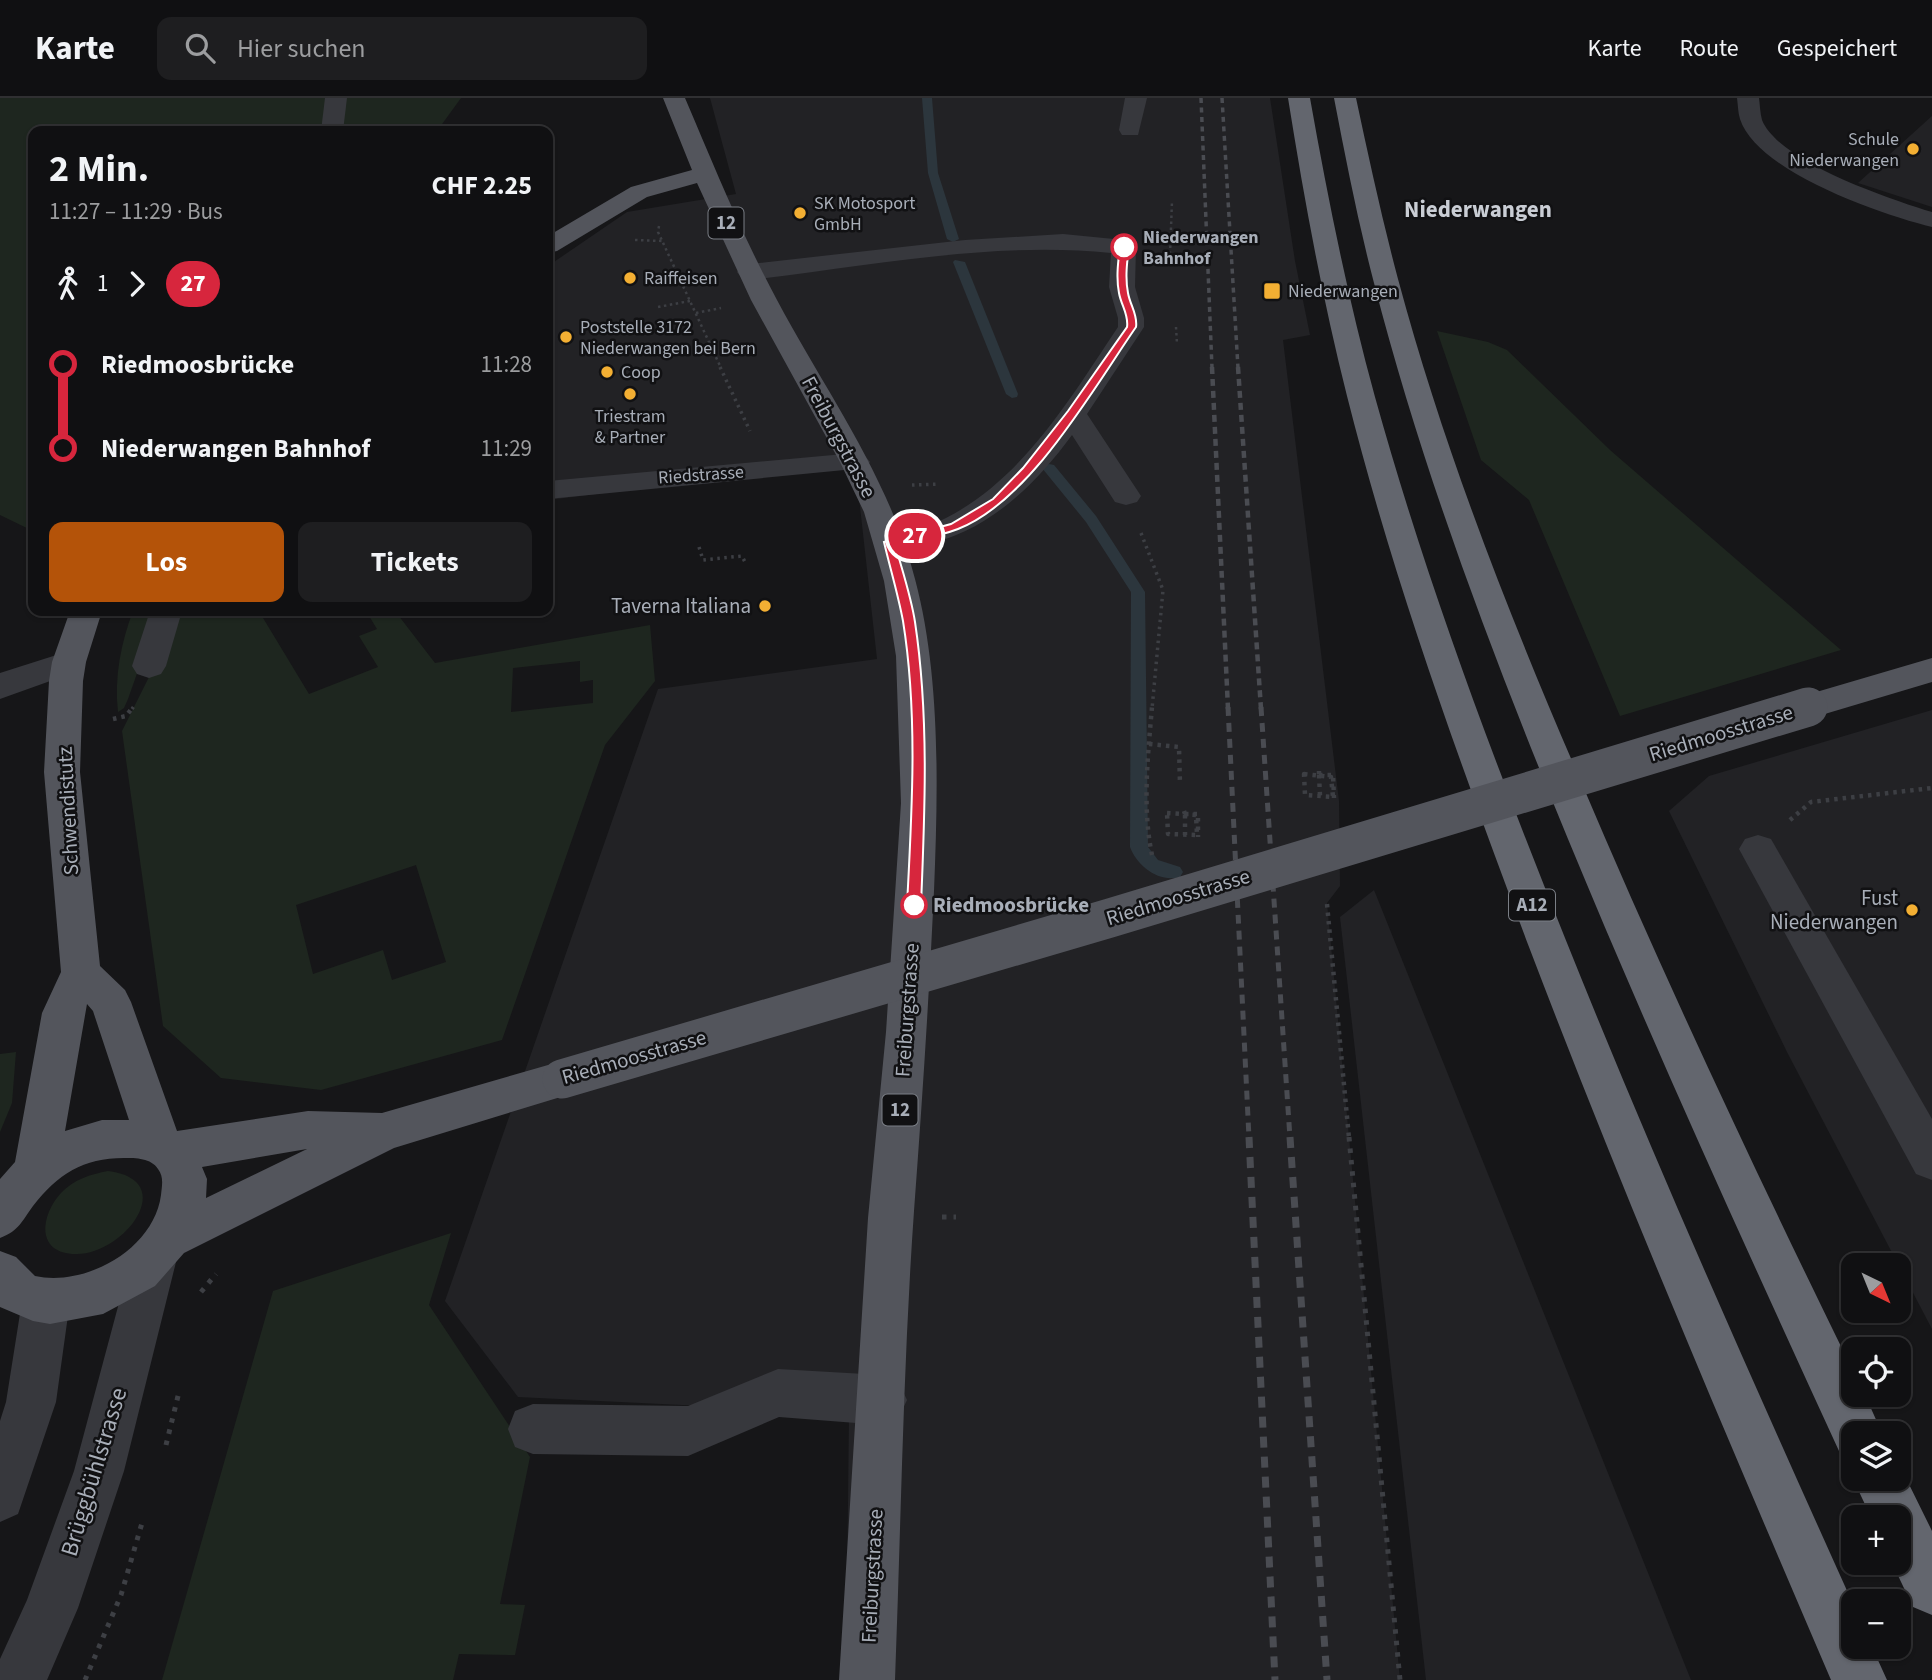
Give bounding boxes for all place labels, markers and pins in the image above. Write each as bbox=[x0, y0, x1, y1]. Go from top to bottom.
place label: Schule Niederwangen bbox=[1789, 127, 1899, 173]
marker: Schule Niederwangen bbox=[1905, 141, 1921, 157]
place label: SK Motosport GmbH bbox=[814, 191, 915, 237]
marker: SK Motosport GmbH bbox=[792, 205, 808, 221]
place label: Niederwangen Bahnhof bbox=[1143, 225, 1259, 271]
marker: Niederwangen Bahnhof bbox=[1111, 234, 1137, 260]
place label: Raiffeisen bbox=[644, 266, 718, 291]
marker: Raiffeisen bbox=[622, 270, 638, 286]
place label: Niederwangen bbox=[1288, 279, 1398, 304]
marker: Niederwangen bbox=[1262, 281, 1282, 301]
place label: Poststelle 3172 Niederwangen bei Bern bbox=[580, 315, 756, 361]
marker: Poststelle 3172 Niederwangen bei Bern bbox=[558, 329, 574, 345]
place label: Coop bbox=[621, 360, 661, 385]
marker: Coop bbox=[599, 364, 615, 380]
marker: Triestram & Partner bbox=[622, 386, 638, 402]
place label: Triestram & Partner bbox=[594, 404, 666, 450]
place label: Taverna Italiana bbox=[611, 591, 751, 621]
marker: Taverna Italiana bbox=[757, 598, 773, 614]
place label: Fust Niederwangen bbox=[1770, 883, 1898, 937]
place label: Riedmoosbrücke bbox=[933, 890, 1089, 920]
marker: Riedmoosbrücke bbox=[901, 892, 927, 918]
marker: Fust Niederwangen bbox=[1904, 902, 1920, 918]

